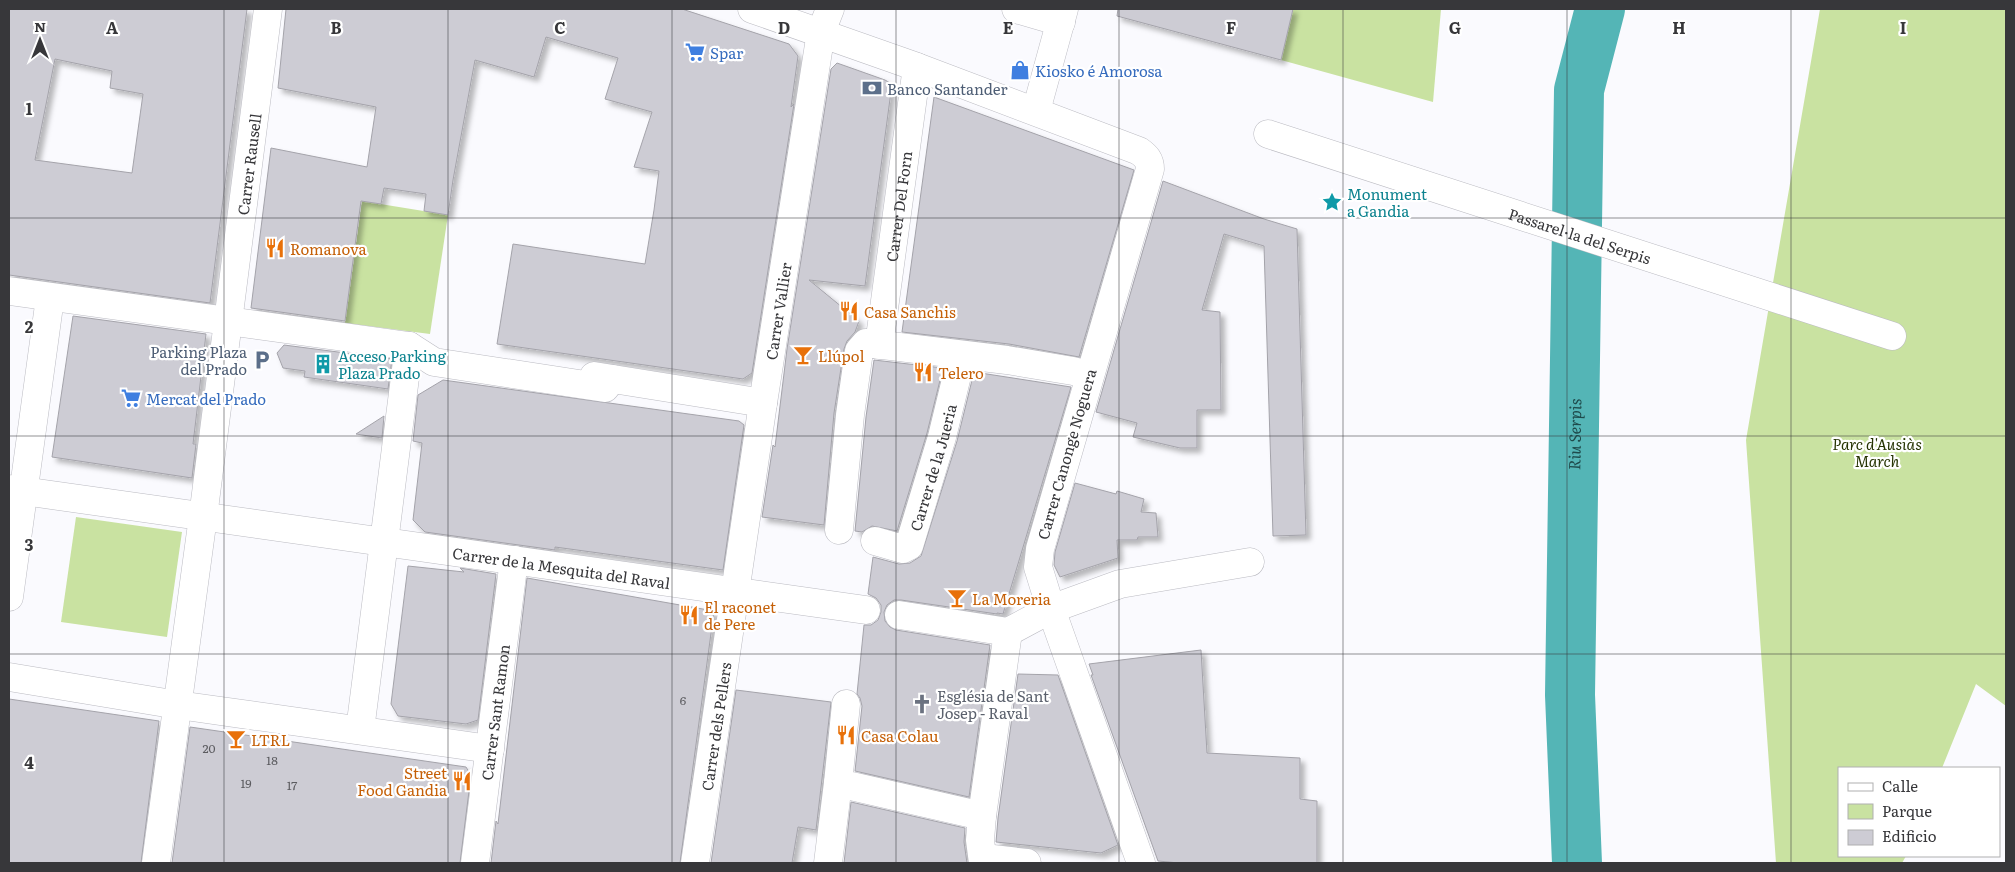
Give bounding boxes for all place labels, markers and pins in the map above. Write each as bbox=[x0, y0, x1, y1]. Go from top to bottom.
supermarket icon: Spar bbox=[684, 41, 706, 63]
place label: Spar bbox=[710, 41, 743, 64]
shop icon: Kiosko é Amorosa bbox=[1009, 59, 1031, 81]
place label: Kiosko é Amorosa bbox=[1035, 59, 1163, 82]
bank icon: Banco Santander bbox=[861, 77, 883, 99]
place label: Banco Santander bbox=[887, 77, 1008, 100]
place label: Monument a Gandia bbox=[1347, 182, 1427, 222]
place icon: Monument a Gandia bbox=[1321, 191, 1343, 213]
restaurant icon: Romanova bbox=[264, 237, 286, 259]
place label: Romanova bbox=[290, 237, 368, 260]
restaurant icon: Casa Sanchis bbox=[838, 300, 860, 322]
place label: Casa Sanchis bbox=[864, 300, 956, 323]
place label: Parking Plaza del Prado bbox=[150, 340, 248, 380]
place label: Acceso Parking Plaza Prado bbox=[338, 344, 447, 384]
bar icon: Llúpol bbox=[792, 344, 814, 366]
place label: Llúpol bbox=[818, 344, 864, 367]
parking icon: Parking Plaza del Prado bbox=[251, 349, 273, 371]
building icon: Acceso Parking Plaza Prado bbox=[312, 353, 334, 375]
restaurant icon: Telero bbox=[912, 361, 934, 383]
place label: Telero bbox=[938, 361, 984, 384]
supermarket icon: Mercat del Prado bbox=[120, 387, 142, 409]
place label: Mercat del Prado bbox=[146, 387, 266, 410]
bar icon: La Moreria bbox=[946, 587, 968, 609]
place label: La Moreria bbox=[972, 587, 1052, 610]
place label: El raconet de Pere bbox=[704, 595, 776, 635]
restaurant icon: El raconet de Pere bbox=[678, 604, 700, 626]
place label: Església de Sant Josep - Raval bbox=[937, 684, 1049, 724]
church icon: Església de Sant Josep - Raval bbox=[911, 693, 933, 715]
restaurant icon: Casa Colau bbox=[835, 724, 857, 746]
place label: Casa Colau bbox=[861, 724, 939, 747]
bar icon: LTRL bbox=[225, 728, 247, 750]
place label: LTRL bbox=[251, 728, 290, 751]
place label: Street Food Gandia bbox=[357, 761, 448, 801]
restaurant icon: Street Food Gandia bbox=[451, 770, 473, 792]

